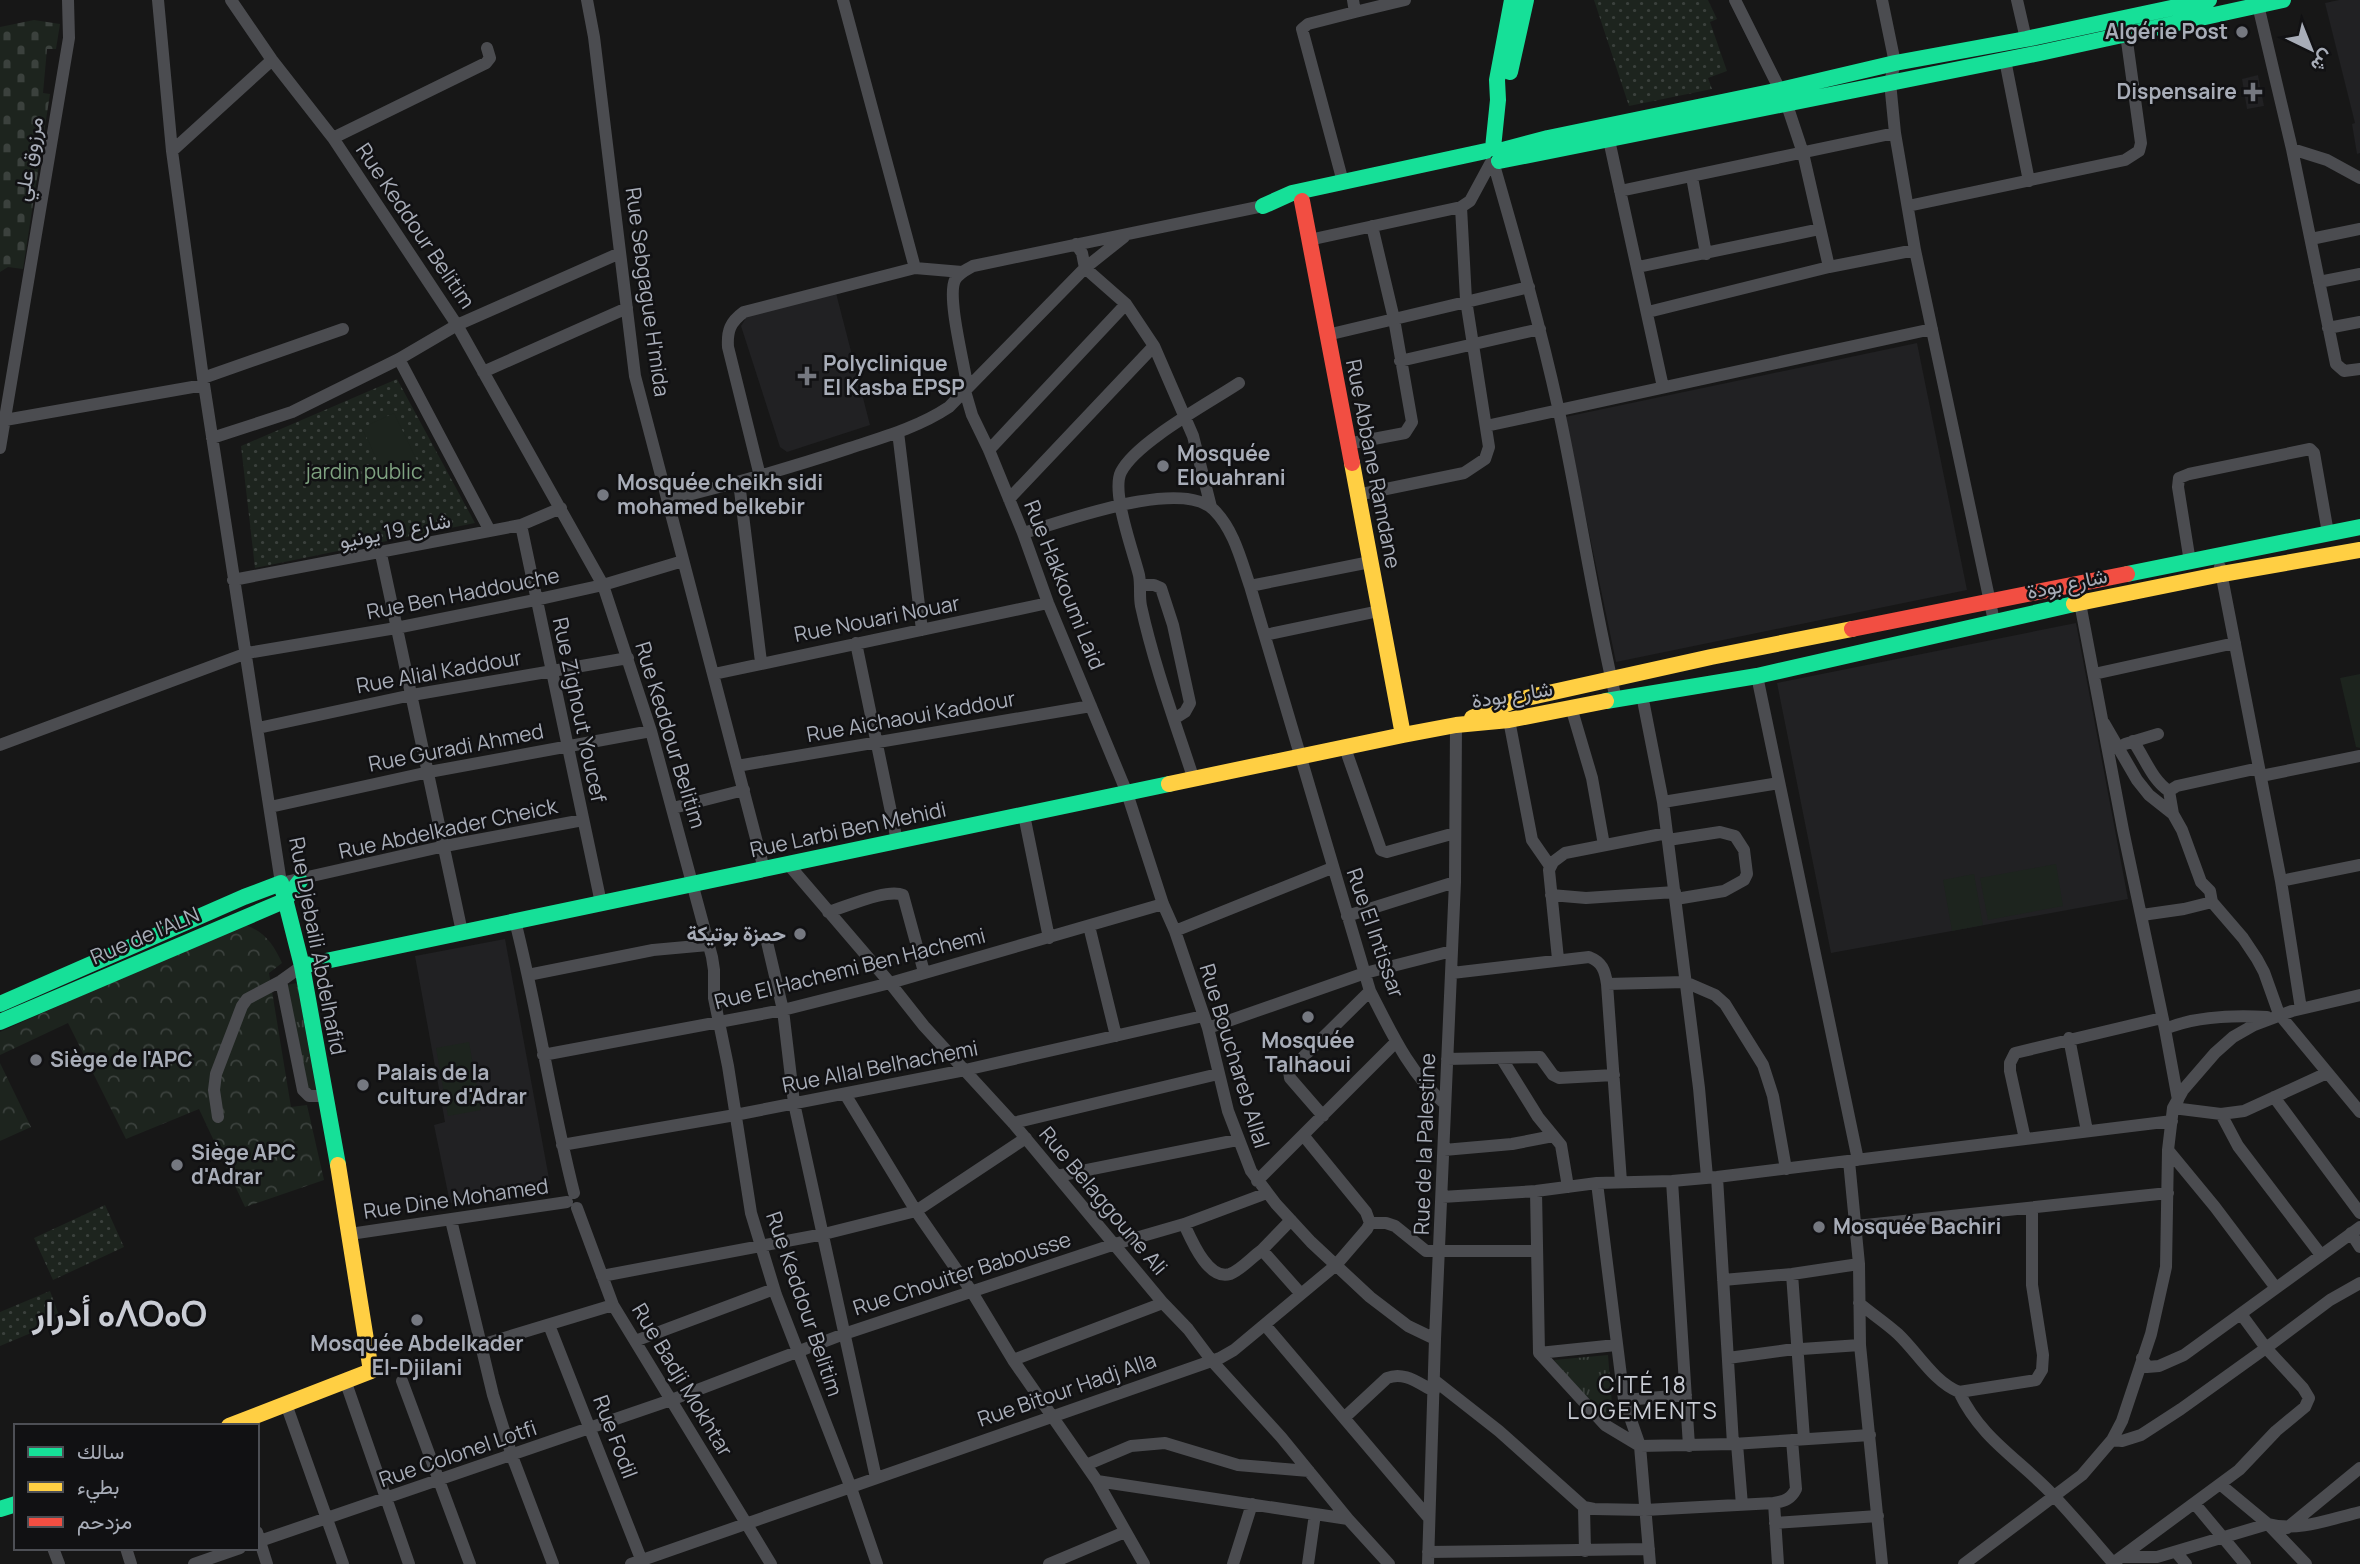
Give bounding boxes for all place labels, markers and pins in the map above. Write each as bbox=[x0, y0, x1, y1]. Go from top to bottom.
place label: Algérie Post bbox=[2105, 17, 2228, 45]
marker: Algérie Post bbox=[2234, 24, 2250, 40]
place label: Dispensaire bbox=[2116, 77, 2237, 105]
marker: Dispensaire bbox=[2243, 82, 2263, 102]
place label: Polyclinique El Kasba EPSP bbox=[823, 349, 965, 401]
marker: Polyclinique El Kasba EPSP bbox=[797, 366, 817, 386]
place label: Mosquée Elouahrani bbox=[1177, 439, 1286, 491]
marker: Mosquée Elouahrani bbox=[1155, 458, 1171, 474]
place label: Mosquée cheikh sidi mohamed belkebir bbox=[617, 468, 823, 520]
marker: Mosquée cheikh sidi mohamed belkebir bbox=[595, 487, 611, 503]
place label: حمزة بوتيكة bbox=[687, 919, 786, 947]
marker: حمزة بوتيكة bbox=[792, 926, 808, 942]
marker: Mosquée Talhaoui bbox=[1300, 1009, 1316, 1025]
place label: Mosquée Talhaoui bbox=[1261, 1026, 1355, 1078]
place label: Siège de l'APC bbox=[50, 1045, 193, 1073]
marker: Siège de l'APC bbox=[28, 1052, 44, 1068]
place label: Palais de la culture d'Adrar bbox=[377, 1058, 527, 1110]
marker: Palais de la culture d'Adrar bbox=[355, 1077, 371, 1093]
place label: Siège APC d'Adrar bbox=[191, 1138, 296, 1190]
marker: Siège APC d'Adrar bbox=[169, 1157, 185, 1173]
place label: Mosquée Bachiri bbox=[1833, 1212, 2001, 1240]
marker: Mosquée Bachiri bbox=[1811, 1219, 1827, 1235]
marker: Mosquée Abdelkader El-Djilani bbox=[409, 1312, 425, 1328]
place label: Mosquée Abdelkader El-Djilani bbox=[310, 1329, 524, 1381]

